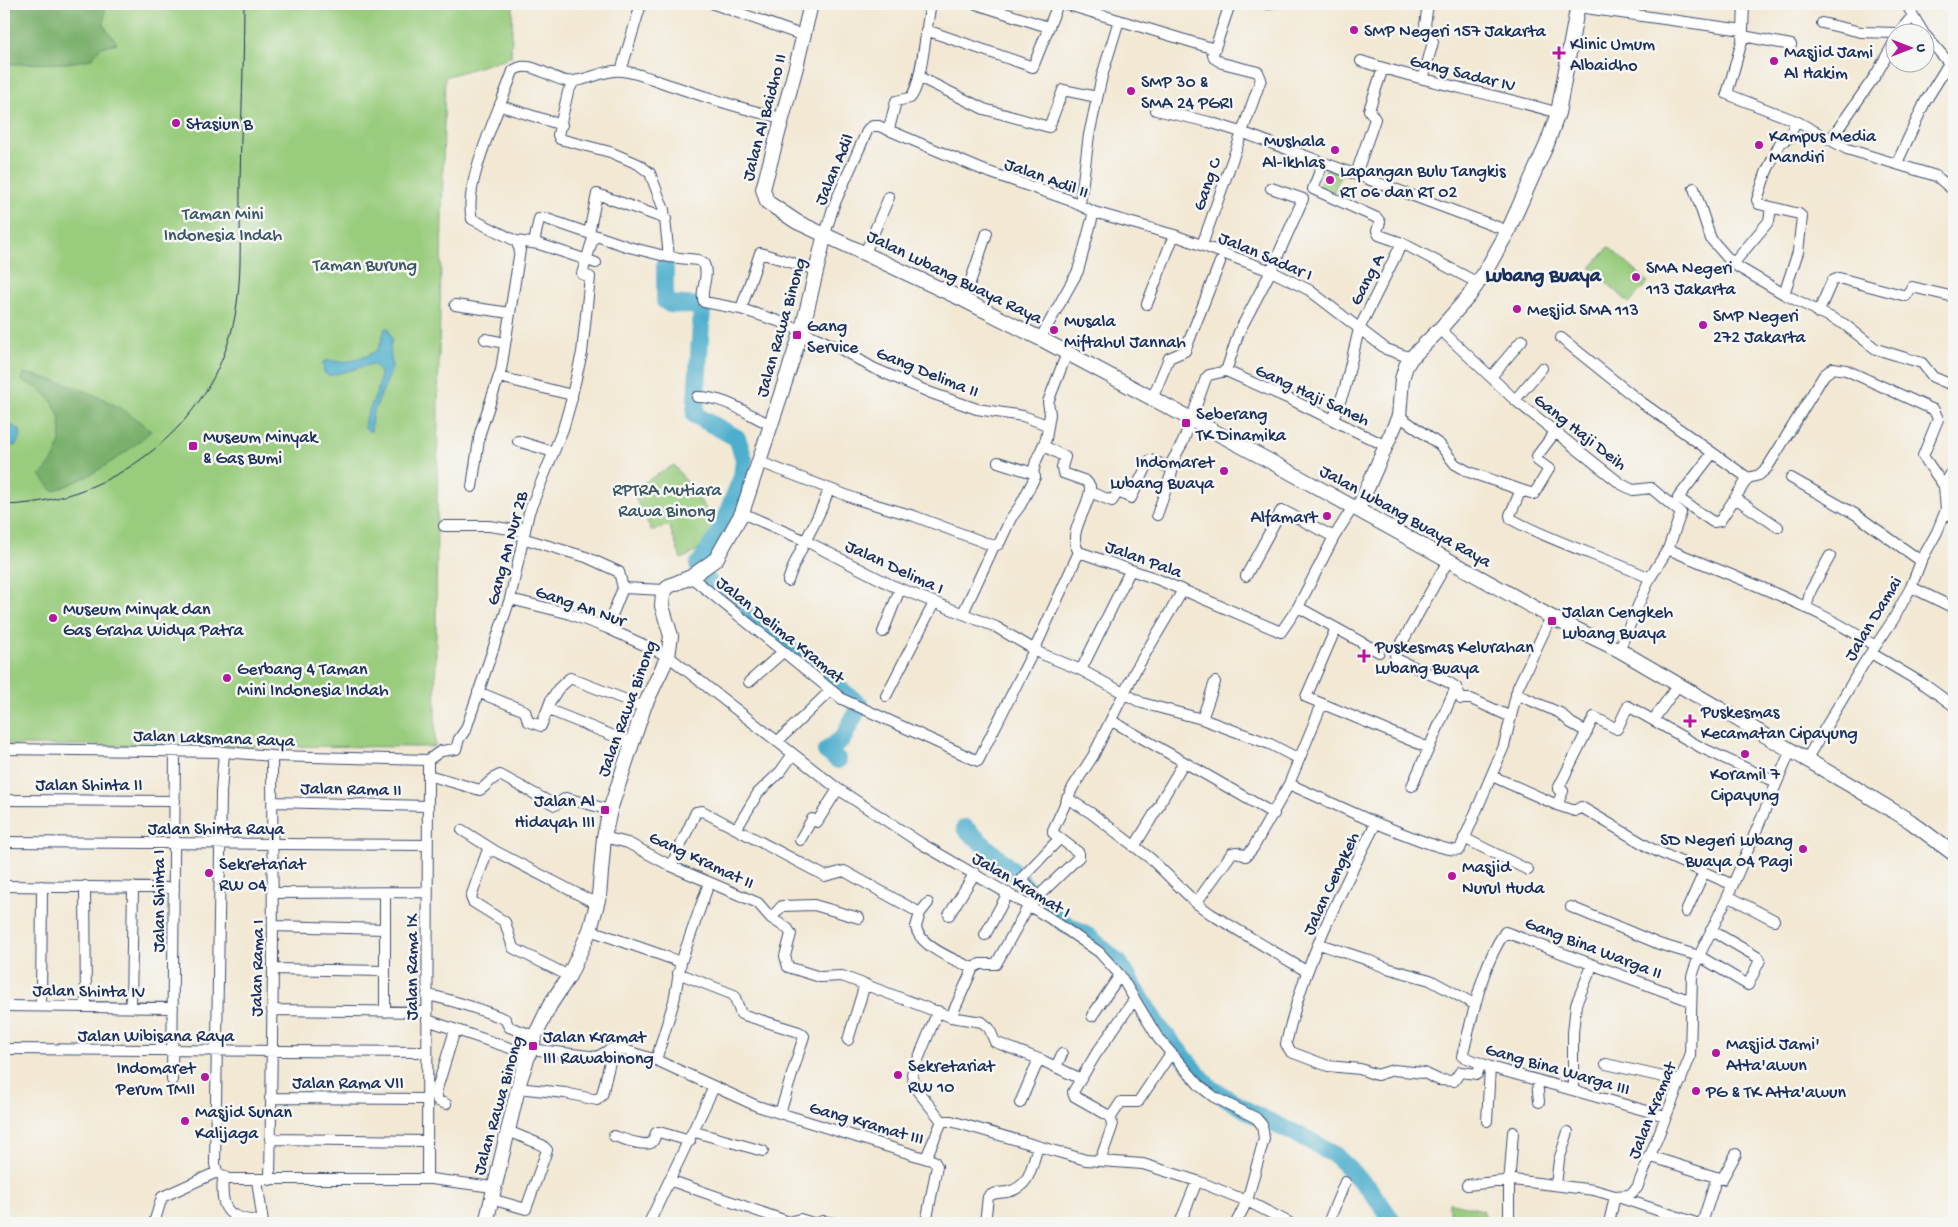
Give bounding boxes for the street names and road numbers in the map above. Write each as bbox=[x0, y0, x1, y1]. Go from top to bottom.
street label: Gang Sadar IV bbox=[1407, 51, 1517, 98]
street label: Jalan Al Baidho II bbox=[738, 52, 792, 183]
street label: Jalan Adil bbox=[811, 131, 860, 209]
street label: Jalan Adil II bbox=[1001, 154, 1091, 204]
street label: Gang C bbox=[1190, 155, 1228, 214]
street label: Jalan Lubang Buaya Raya bbox=[863, 227, 1046, 330]
street label: Jalan Sadar I bbox=[1215, 228, 1315, 287]
street label: Gang A bbox=[1346, 250, 1391, 309]
street label: Jalan Rawa Binong bbox=[753, 256, 812, 400]
street label: Gang Delima II bbox=[873, 343, 982, 403]
street label: Gang Haji Saneh bbox=[1251, 361, 1373, 432]
street label: Gang Haji Deih bbox=[1529, 390, 1631, 476]
street label: Jalan Lubang Buaya Raya bbox=[1315, 461, 1495, 574]
street label: Gang An Nur 2B bbox=[483, 489, 534, 608]
street label: Jalan Delima I bbox=[841, 536, 947, 600]
street label: Jalan Pala bbox=[1102, 537, 1185, 584]
street label: Jalan Delima Kramat bbox=[711, 573, 849, 690]
street label: Jalan Damai bbox=[1841, 573, 1908, 665]
street label: Gang An Nur bbox=[532, 582, 630, 633]
street label: Jalan Rawa Binong bbox=[594, 638, 663, 780]
street label: Jalan Laksmana Raya bbox=[133, 726, 296, 753]
street label: Jalan Shinta II bbox=[35, 776, 143, 797]
street label: Jalan Rama II bbox=[300, 779, 402, 802]
street label: Jalan Shinta Raya bbox=[148, 820, 285, 841]
street label: Gang Kramat II bbox=[645, 828, 757, 895]
street label: Jalan Cengkeh bbox=[1299, 829, 1365, 939]
street label: Jalan Kramat I bbox=[968, 848, 1074, 924]
street label: Jalan Shinta I bbox=[150, 850, 171, 952]
street label: Jalan Rama IX bbox=[403, 912, 424, 1020]
street label: Gang Bina Warga II bbox=[1522, 914, 1665, 985]
street label: Jalan Rama I bbox=[247, 919, 270, 1017]
street label: Jalan Shinta IV bbox=[32, 981, 145, 1004]
street label: Jalan Wibisana Raya bbox=[78, 1027, 235, 1048]
street label: Jalan Rawa Binong bbox=[470, 1034, 529, 1178]
street label: Gang Bina Warga III bbox=[1483, 1040, 1632, 1101]
street label: Jalan Kramat bbox=[1624, 1058, 1683, 1162]
street label: Jalan Rama VII bbox=[292, 1074, 404, 1095]
street label: Gang Kramat III bbox=[807, 1098, 926, 1151]

